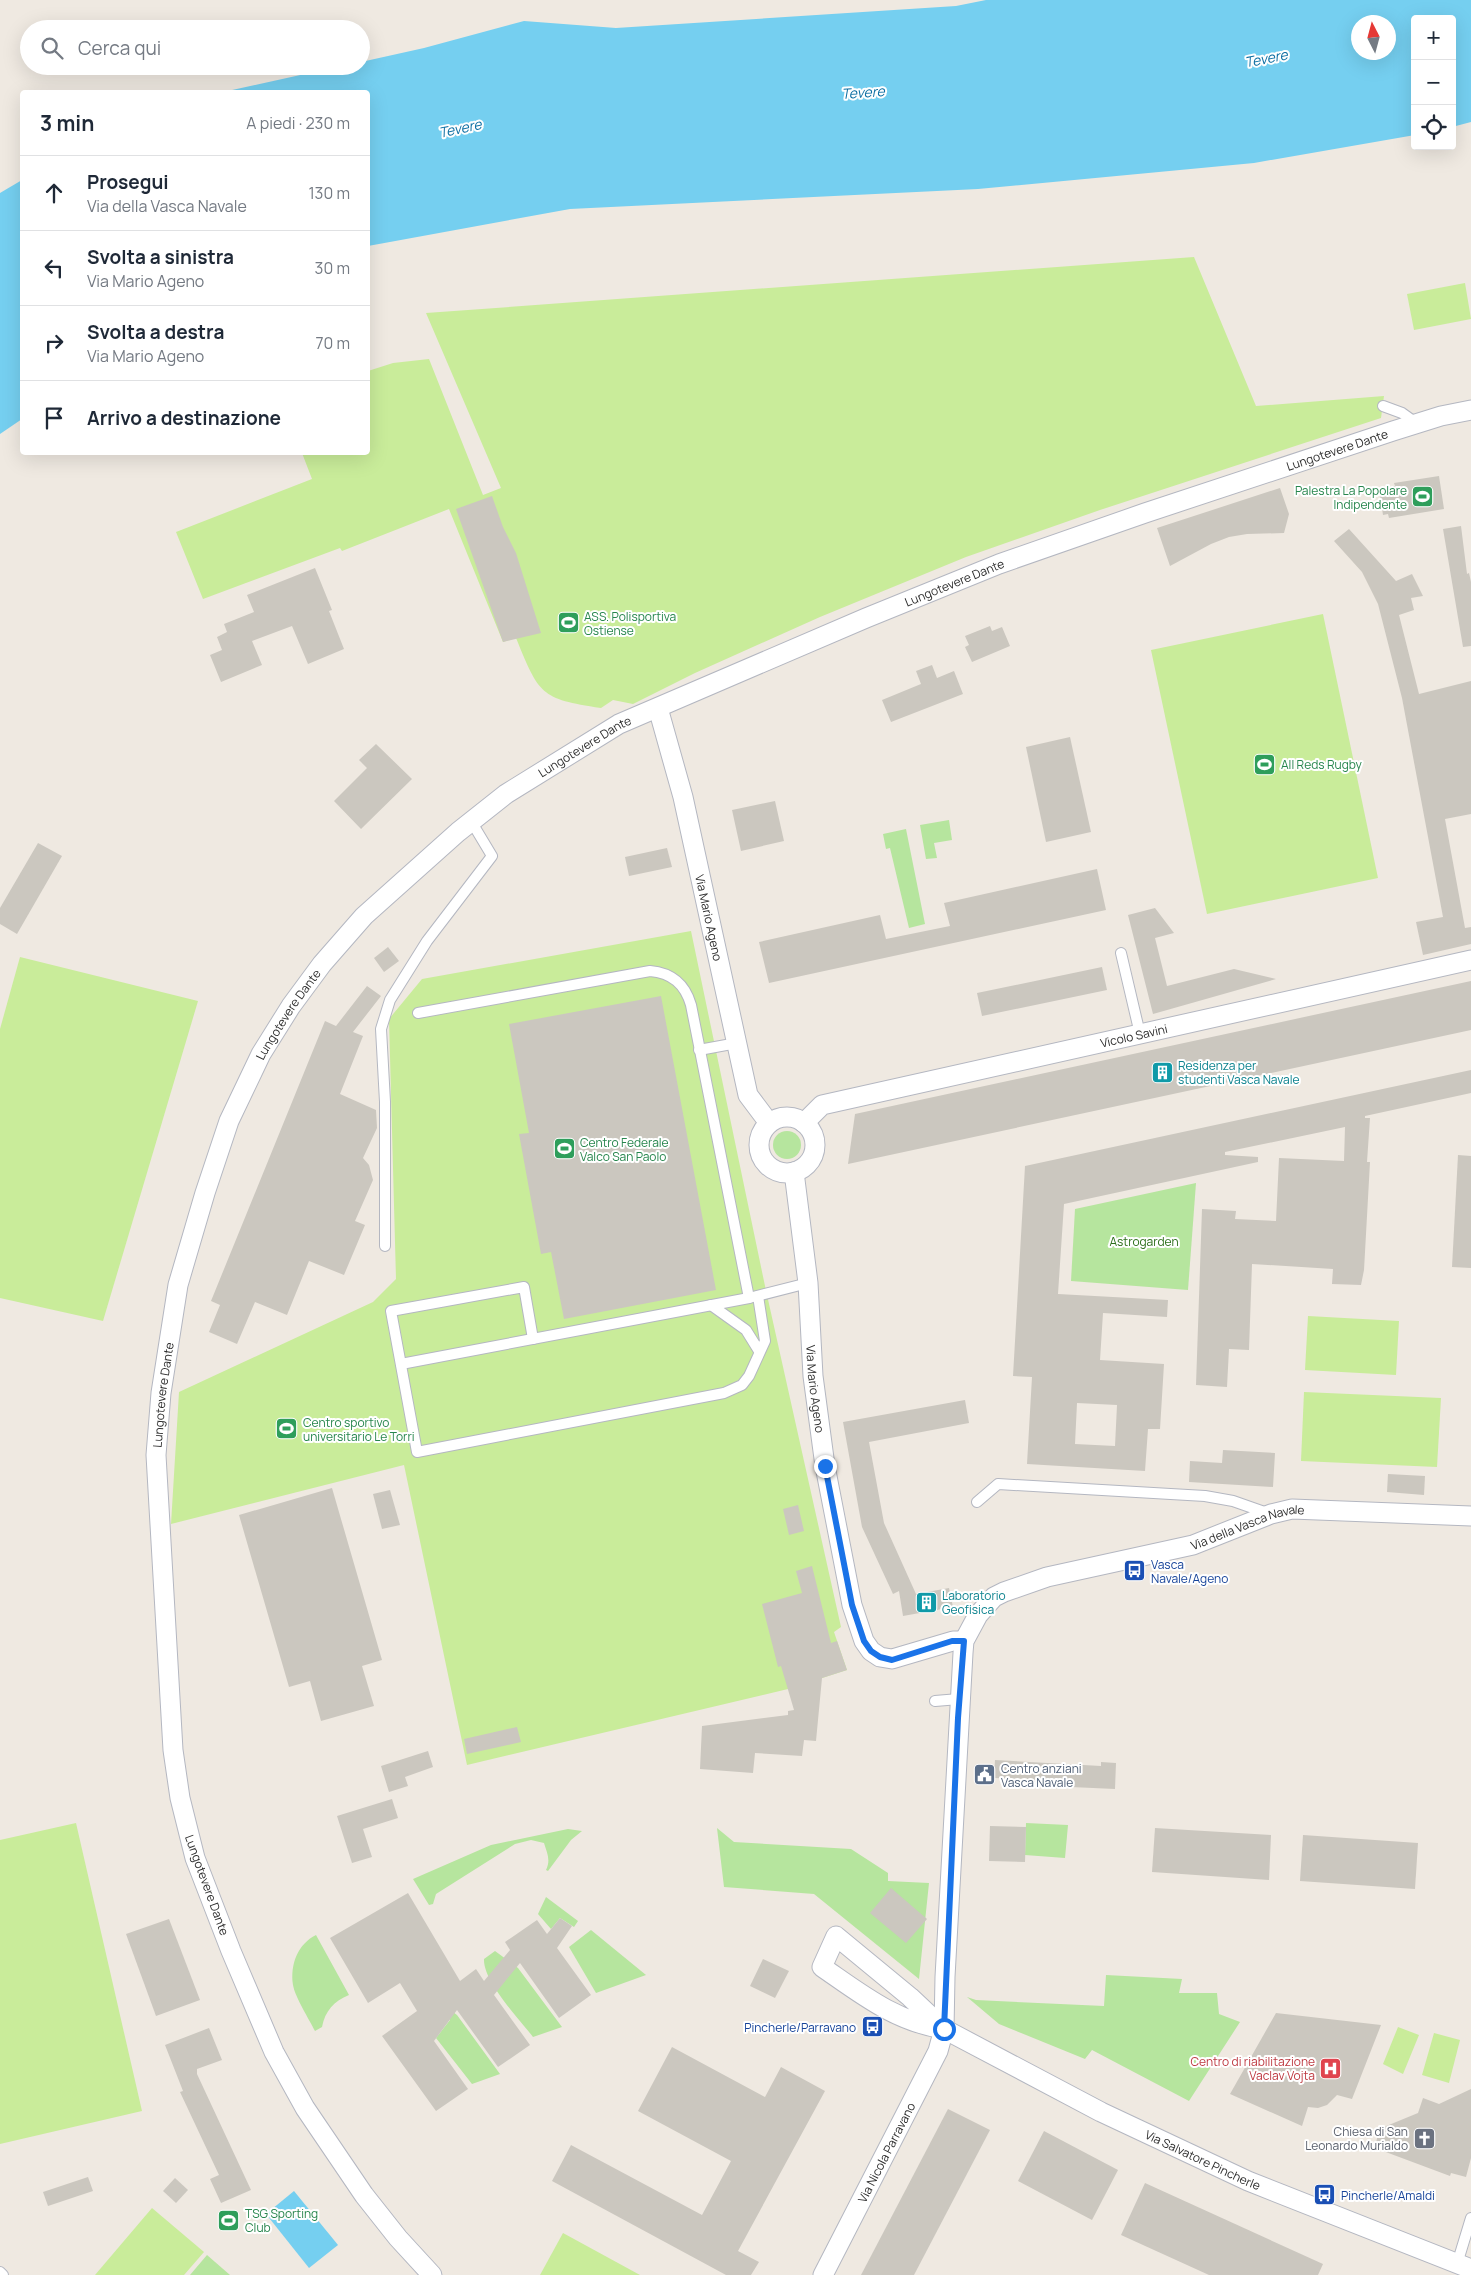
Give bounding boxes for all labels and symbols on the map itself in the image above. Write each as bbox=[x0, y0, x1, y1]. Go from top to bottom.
north arrow bbox=[1351, 15, 1396, 60]
water label: Tevere bbox=[1243, 44, 1290, 71]
water label: Tevere bbox=[841, 81, 886, 103]
water label: Tevere bbox=[437, 114, 484, 142]
street label: Lungotevere Dante bbox=[1284, 425, 1390, 474]
place label: Palestra La Popolare Indipendente bbox=[1295, 482, 1407, 513]
sports icon: Palestra La Popolare Indipendente bbox=[1411, 485, 1435, 509]
street label: Lungotevere Dante bbox=[902, 554, 1006, 610]
place label: ASS. Polisportiva Ostiense bbox=[584, 608, 676, 639]
sports icon: ASS. Polisportiva Ostiense bbox=[556, 611, 580, 635]
street label: Lungotevere Dante bbox=[535, 711, 633, 781]
sports icon: All Reds Rugby bbox=[1253, 752, 1277, 776]
place label: All Reds Rugby bbox=[1281, 756, 1363, 773]
street label: Via Mario Ageno bbox=[692, 873, 727, 963]
street label: Lungotevere Dante bbox=[251, 965, 324, 1062]
street label: Vicolo Savini bbox=[1099, 1020, 1169, 1051]
place label: Residenza per studenti Vasca Navale bbox=[1178, 1057, 1300, 1088]
building icon: Residenza per studenti Vasca Navale bbox=[1150, 1060, 1174, 1084]
place label: Centro Federale Valco San Paolo bbox=[580, 1134, 669, 1165]
sports icon: Centro Federale Valco San Paolo bbox=[552, 1137, 576, 1161]
park label: Astrogarden bbox=[1109, 1233, 1179, 1250]
street label: Lungotevere Dante bbox=[148, 1341, 177, 1448]
street label: Via Mario Ageno bbox=[803, 1345, 829, 1434]
place label: Centro sportivo universitario Le Torri bbox=[303, 1414, 415, 1445]
sports icon: Centro sportivo universitario Le Torri bbox=[275, 1417, 299, 1441]
route end bbox=[814, 1455, 837, 1478]
street label: Via della Vasca Navale bbox=[1188, 1500, 1305, 1554]
place label: Vasca Navale/Ageno bbox=[1151, 1556, 1228, 1587]
bus stop icon: Vasca Navale/Ageno bbox=[1123, 1559, 1147, 1583]
place label: Laboratorio Geofisica bbox=[942, 1587, 1006, 1618]
building icon: Laboratorio Geofisica bbox=[914, 1590, 938, 1614]
place label: Centro anziani Vasca Navale bbox=[1001, 1760, 1082, 1791]
public building icon: Centro anziani Vasca Navale bbox=[973, 1763, 997, 1787]
street label: Lungotevere Dante bbox=[181, 1832, 233, 1938]
bus stop icon: Pincherle/Parravano bbox=[860, 2015, 884, 2039]
route start bbox=[933, 2018, 956, 2041]
place label: Pincherle/Parravano bbox=[744, 2019, 856, 2036]
place label: Centro di riabilitazione Vaclav Vojta bbox=[1190, 2053, 1315, 2084]
hospital icon: Centro di riabilitazione Vaclav Vojta bbox=[1319, 2056, 1343, 2080]
street label: Via Nicola Parravano bbox=[853, 2099, 919, 2205]
place label: Chiesa di San Leonardo Murialdo bbox=[1305, 2123, 1408, 2154]
street label: Via Salvatore Pincherle bbox=[1142, 2125, 1263, 2194]
church icon: Chiesa di San Leonardo Murialdo bbox=[1412, 2126, 1436, 2150]
bus stop icon: Pincherle/Amaldi bbox=[1313, 2183, 1337, 2207]
place label: Pincherle/Amaldi bbox=[1341, 2187, 1435, 2204]
place label: TSG Sporting Club bbox=[245, 2205, 318, 2236]
sports icon: TSG Sporting Club bbox=[217, 2208, 241, 2232]

